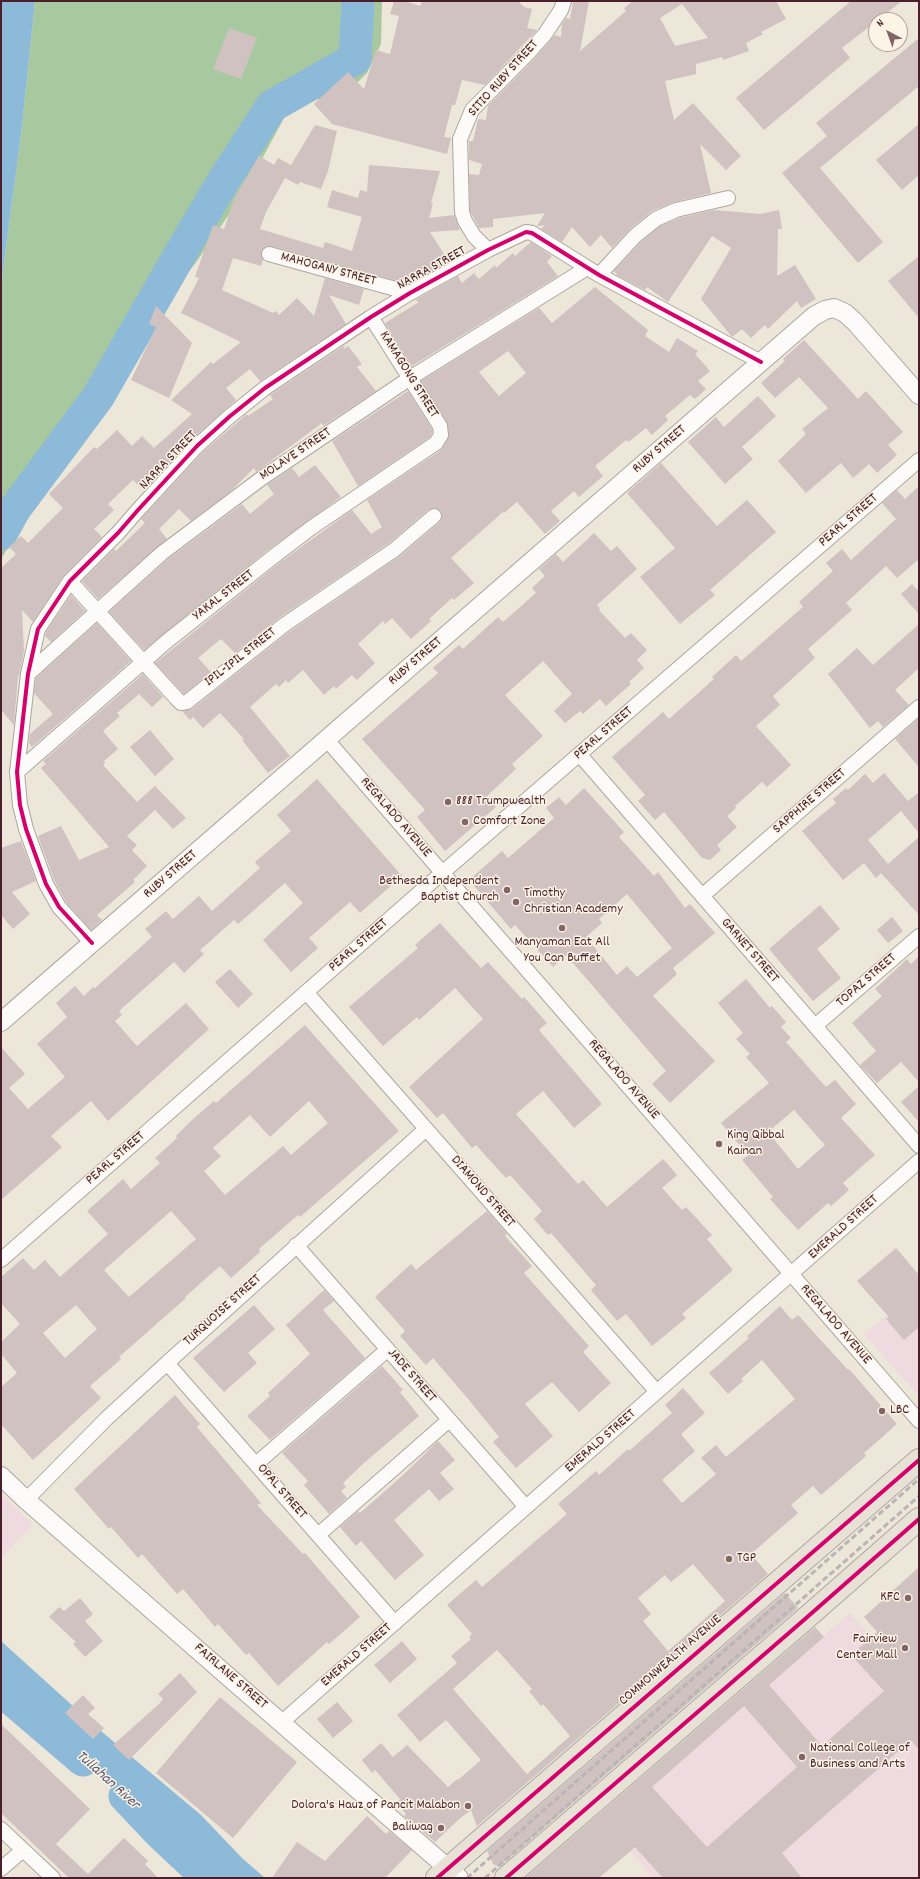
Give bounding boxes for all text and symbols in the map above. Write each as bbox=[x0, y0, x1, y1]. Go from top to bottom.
north arrow bbox=[868, 12, 908, 52]
text: N bbox=[873, 16, 888, 32]
street label: SITIO RUBY STREET bbox=[465, 37, 543, 121]
street label: NARRA STREET bbox=[395, 243, 469, 295]
street label: MAHOGANY STREET bbox=[279, 249, 377, 291]
street label: KAMAGONG STREET bbox=[375, 329, 441, 421]
street label: RUBY STREET bbox=[630, 422, 690, 478]
street label: MOLAVE STREET bbox=[257, 425, 335, 485]
street label: NARRA STREET bbox=[137, 428, 201, 494]
street label: PEARL STREET bbox=[816, 491, 882, 551]
street label: YAKAL STREET bbox=[190, 567, 258, 625]
street label: IPIL-IPIL STREET bbox=[202, 625, 280, 691]
street label: RUBY STREET bbox=[386, 634, 446, 690]
street label: PEARL STREET bbox=[571, 704, 637, 764]
street label: SAPPHIRE STREET bbox=[770, 766, 850, 838]
street label: REGALADO AVENUE bbox=[356, 775, 434, 861]
place label: 888 Trumpwealth bbox=[456, 794, 546, 810]
marker: 888 Trumpwealth bbox=[443, 797, 453, 807]
place label: Comfort Zone bbox=[473, 814, 546, 830]
marker: Comfort Zone bbox=[460, 817, 470, 827]
street label: RUBY STREET bbox=[141, 847, 201, 903]
place label: Bethesda Independent Baptist Church bbox=[379, 874, 499, 906]
marker: Bethesda Independent Baptist Church bbox=[502, 885, 512, 895]
place label: Timothy Christian Academy bbox=[524, 886, 623, 918]
marker: Timothy Christian Academy bbox=[511, 897, 521, 907]
street label: GARNET STREET bbox=[716, 915, 782, 987]
street label: PEARL STREET bbox=[326, 916, 392, 976]
marker: Manyaman Eat All You Can Buffet bbox=[557, 923, 567, 933]
place label: Manyaman Eat All You Can Buffet bbox=[515, 935, 609, 968]
street label: TOPAZ STREET bbox=[834, 950, 900, 1012]
street label: REGALADO AVENUE bbox=[584, 1037, 662, 1123]
place label: King Qibbal Kainan bbox=[727, 1128, 785, 1160]
street label: PEARL STREET bbox=[83, 1129, 149, 1189]
marker: King Qibbal Kainan bbox=[714, 1139, 724, 1149]
street label: DIAMOND STREET bbox=[446, 1153, 518, 1231]
street label: EMERALD STREET bbox=[806, 1192, 882, 1264]
street label: TURQUOISE STREET bbox=[181, 1272, 265, 1350]
street label: REGALADO AVENUE bbox=[796, 1282, 874, 1368]
street label: JADE STREET bbox=[383, 1345, 439, 1407]
place label: LBC bbox=[890, 1403, 909, 1419]
marker: LBC bbox=[877, 1406, 887, 1416]
street label: EMERALD STREET bbox=[562, 1407, 640, 1477]
street label: OPAL STREET bbox=[252, 1461, 310, 1523]
place label: TGP bbox=[737, 1551, 756, 1567]
marker: TGP bbox=[724, 1554, 734, 1564]
place label: KFC bbox=[880, 1590, 900, 1606]
marker: KFC bbox=[903, 1593, 913, 1603]
street label: COMMONWEALTH AVENUE bbox=[616, 1612, 726, 1710]
street label: EMERALD STREET bbox=[318, 1621, 396, 1691]
place label: Fairview Center Mall bbox=[836, 1632, 897, 1664]
street label: FAIRLANE STREET bbox=[190, 1641, 270, 1713]
marker: Fairview Center Mall bbox=[900, 1643, 910, 1653]
place label: National College of Business and Arts bbox=[810, 1741, 910, 1774]
water label: Tullahan River bbox=[71, 1748, 143, 1814]
marker: National College of Business and Arts bbox=[797, 1752, 807, 1762]
place label: Dolora's Hauz of Pancit Malabon bbox=[291, 1798, 460, 1814]
marker: Dolora's Hauz of Pancit Malabon bbox=[463, 1801, 473, 1811]
place label: Baliwag bbox=[392, 1820, 433, 1836]
marker: Baliwag bbox=[436, 1823, 446, 1833]

